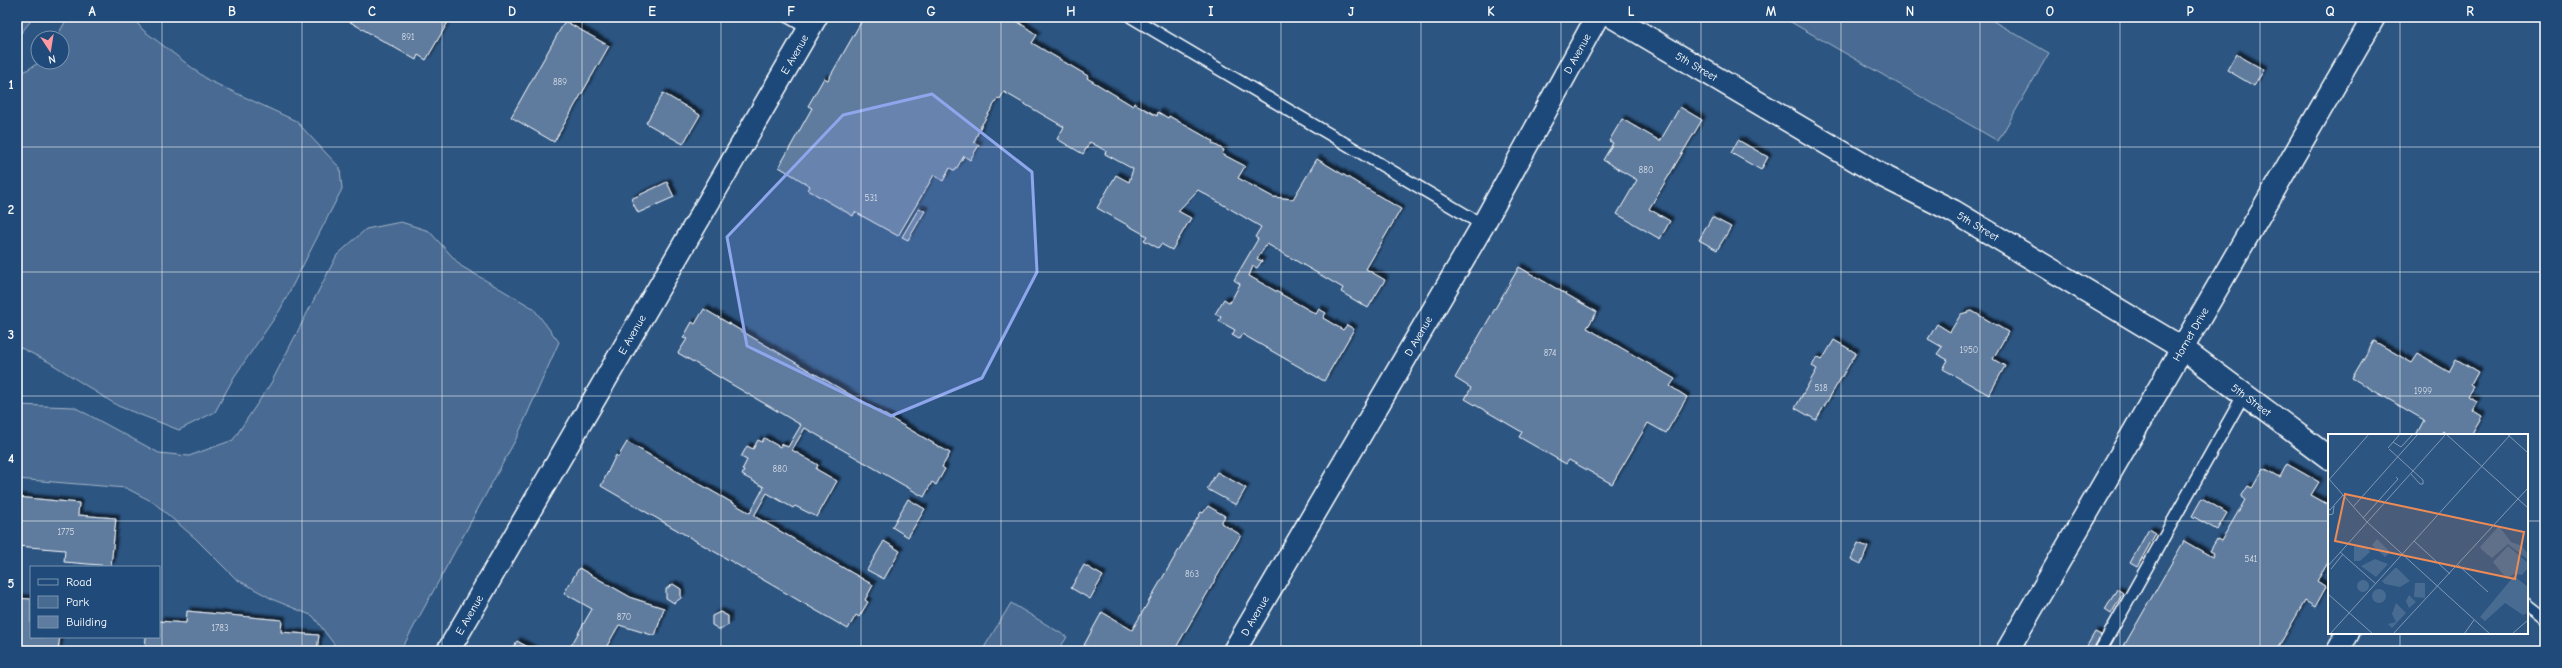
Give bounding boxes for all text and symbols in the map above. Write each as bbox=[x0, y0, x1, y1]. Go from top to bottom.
text: A bbox=[88, 4, 96, 19]
text: B bbox=[228, 4, 236, 19]
text: C bbox=[368, 4, 376, 19]
text: D bbox=[508, 4, 516, 19]
text: E bbox=[648, 4, 656, 19]
text: F bbox=[787, 4, 795, 19]
text: G bbox=[926, 4, 936, 19]
text: H bbox=[1066, 4, 1076, 19]
text: I bbox=[1208, 4, 1214, 19]
text: J bbox=[1348, 4, 1354, 19]
text: K bbox=[1487, 4, 1495, 19]
text: L bbox=[1628, 4, 1635, 19]
text: M bbox=[1766, 4, 1777, 19]
text: N bbox=[1906, 4, 1914, 19]
text: O bbox=[2046, 4, 2054, 19]
text: P bbox=[2186, 4, 2194, 19]
text: Q bbox=[2325, 4, 2335, 19]
text: R bbox=[2466, 4, 2474, 19]
north arrow bbox=[30, 30, 70, 70]
street label: D Avenue bbox=[1561, 31, 1594, 76]
house number: 891 bbox=[402, 32, 415, 42]
street label: E Avenue bbox=[778, 32, 812, 77]
street label: 5th Street bbox=[1673, 49, 1720, 85]
text: N bbox=[47, 52, 57, 66]
text: 1 bbox=[8, 77, 14, 92]
house number: 889 bbox=[553, 77, 567, 87]
house number: 880 bbox=[1639, 165, 1653, 175]
house number: 531 bbox=[865, 193, 878, 203]
text: 2 bbox=[8, 202, 14, 217]
street label: 5th Street bbox=[1955, 209, 2002, 244]
street label: Hornet Drive bbox=[2170, 305, 2212, 364]
street label: E Avenue bbox=[616, 312, 649, 357]
street label: D Avenue bbox=[1402, 313, 1436, 358]
text: 3 bbox=[8, 327, 14, 342]
house number: 1950 bbox=[1960, 345, 1978, 355]
house number: 874 bbox=[1544, 348, 1556, 358]
street label: 5th Street bbox=[2229, 381, 2274, 420]
house number: 518 bbox=[1814, 383, 1828, 393]
house number: 1999 bbox=[2414, 386, 2432, 396]
inset map bbox=[2328, 434, 2528, 634]
text: 4 bbox=[8, 451, 14, 466]
house number: 880 bbox=[773, 464, 787, 474]
house number: 1775 bbox=[58, 527, 75, 537]
house number: 541 bbox=[2245, 554, 2258, 564]
legend bbox=[30, 566, 160, 638]
house number: 863 bbox=[1185, 569, 1199, 579]
text: Road bbox=[66, 575, 92, 589]
text: 5 bbox=[8, 576, 15, 591]
street label: E Avenue bbox=[453, 592, 486, 637]
street label: D Avenue bbox=[1238, 593, 1272, 638]
text: Park bbox=[66, 595, 89, 609]
house number: 870 bbox=[617, 612, 631, 622]
text: Building bbox=[66, 615, 107, 629]
house number: 1783 bbox=[212, 623, 228, 633]

